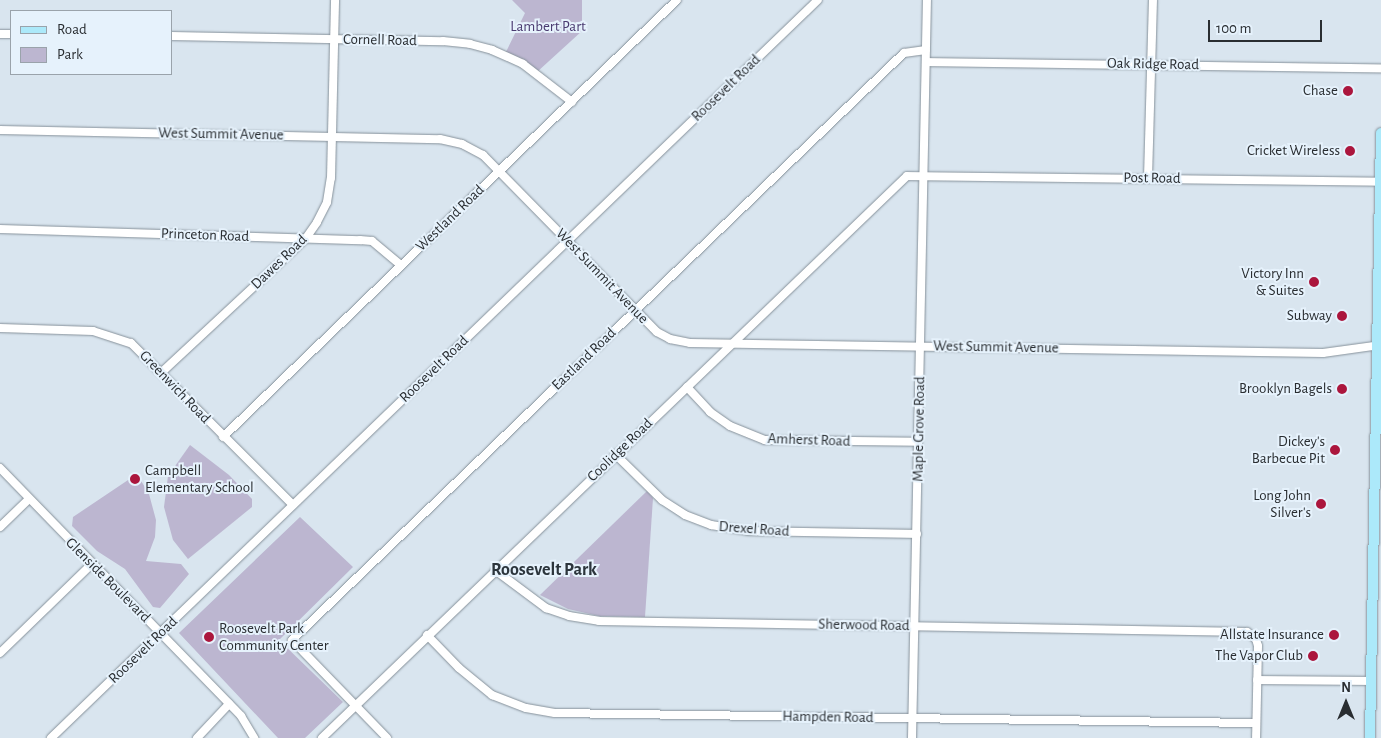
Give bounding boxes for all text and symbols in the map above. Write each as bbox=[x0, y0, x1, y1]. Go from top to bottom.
legend bbox=[10, 10, 172, 75]
scale bar bbox=[1211, 10, 1325, 42]
park label: Lambert Part bbox=[510, 18, 586, 36]
text: 100 m bbox=[1216, 21, 1251, 36]
text: Road bbox=[57, 22, 87, 37]
street label: Cornell Road bbox=[343, 30, 417, 50]
text: Park bbox=[57, 47, 83, 62]
street label: Roosevelt Road bbox=[688, 51, 764, 125]
street label: Oak Ridge Road bbox=[1107, 54, 1199, 74]
place label: Chase bbox=[1303, 82, 1338, 100]
marker: Chase bbox=[1342, 85, 1354, 97]
street label: West Summit Avenue bbox=[158, 124, 284, 144]
place label: Cricket Wireless bbox=[1247, 142, 1340, 160]
marker: Cricket Wireless bbox=[1344, 145, 1356, 157]
street label: Post Road bbox=[1123, 169, 1181, 187]
street label: Westland Road bbox=[412, 181, 488, 255]
street label: Princeton Road bbox=[161, 224, 249, 246]
street label: West Summit Avenue bbox=[552, 225, 652, 327]
street label: Dawes Road bbox=[247, 231, 311, 293]
place label: Victory Inn & Suites bbox=[1241, 264, 1304, 299]
marker: Victory Inn & Suites bbox=[1308, 276, 1320, 288]
place label: Subway bbox=[1287, 307, 1332, 325]
marker: Subway bbox=[1336, 310, 1348, 322]
street label: Eastland Road bbox=[548, 324, 620, 394]
street label: Roosevelt Road bbox=[396, 332, 472, 406]
street label: West Summit Avenue bbox=[933, 337, 1059, 357]
street label: Greenwich Road bbox=[136, 347, 214, 427]
street label: Maple Grove Road bbox=[909, 376, 929, 482]
place label: Brooklyn Bagels bbox=[1239, 380, 1332, 398]
marker: Brooklyn Bagels bbox=[1336, 383, 1348, 395]
street label: Coolidge Road bbox=[584, 414, 656, 486]
street label: Amherst Road bbox=[767, 430, 851, 450]
place label: Dickey's Barbecue Pit bbox=[1252, 432, 1325, 467]
marker: Dickey's Barbecue Pit bbox=[1329, 444, 1341, 456]
place label: Campbell Elementary School bbox=[145, 461, 254, 496]
marker: Campbell Elementary School bbox=[129, 473, 141, 485]
place label: Long John Silver's bbox=[1253, 486, 1311, 521]
marker: Long John Silver's bbox=[1315, 498, 1327, 510]
street label: Drexel Road bbox=[718, 518, 790, 540]
street label: Glenside Boulevard bbox=[62, 534, 154, 626]
district label: Roosevelt Park bbox=[491, 559, 597, 581]
street label: Roosevelt Road bbox=[105, 613, 181, 687]
street label: Sherwood Road bbox=[818, 615, 910, 635]
place label: Roosevelt Park Community Center bbox=[219, 619, 329, 654]
place label: Allstate Insurance bbox=[1220, 626, 1324, 644]
marker: Allstate Insurance bbox=[1328, 629, 1340, 641]
marker: Roosevelt Park Community Center bbox=[203, 631, 215, 643]
place label: The Vapor Club bbox=[1215, 647, 1303, 665]
marker: The Vapor Club bbox=[1307, 650, 1319, 662]
north arrow bbox=[1321, 678, 1371, 728]
text: N bbox=[1341, 681, 1351, 695]
street label: Hampden Road bbox=[782, 707, 874, 727]

